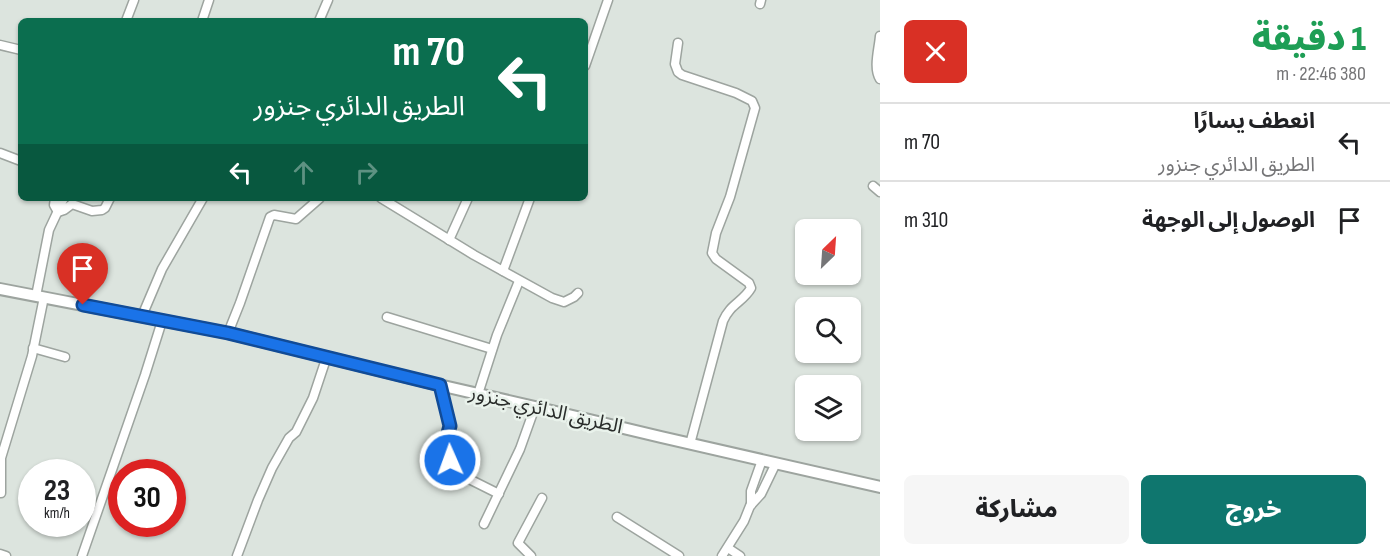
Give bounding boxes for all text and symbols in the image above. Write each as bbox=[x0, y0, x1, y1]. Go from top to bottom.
text: 1 دقيقة bbox=[1252, 18, 1366, 61]
button: close bbox=[904, 20, 967, 83]
text: 70 m bbox=[392, 27, 465, 78]
icon: left bbox=[486, 42, 564, 120]
text: 380 m · 22:46 bbox=[1276, 62, 1366, 86]
text: الطريق الدائري جنزور bbox=[253, 91, 465, 123]
text: انعطف يسارًا bbox=[1193, 108, 1315, 135]
icon: left bbox=[1333, 126, 1366, 159]
text: 70 m bbox=[904, 129, 940, 156]
text: الطريق الدائري جنزور bbox=[1158, 153, 1315, 177]
icon: left bbox=[224, 156, 257, 189]
icon: ahead bbox=[287, 156, 320, 189]
icon: right bbox=[350, 156, 383, 189]
icon: arrive bbox=[1333, 204, 1366, 237]
text: 310 m bbox=[904, 207, 948, 234]
text: الوصول إلى الوجهة bbox=[1142, 207, 1315, 234]
north arrow bbox=[795, 219, 861, 285]
map controls bbox=[795, 219, 861, 441]
pin bbox=[57, 243, 108, 305]
icon: arrive bbox=[66, 252, 99, 285]
button: search bbox=[795, 297, 861, 363]
button: layers bbox=[795, 375, 861, 441]
street label: الطريق الدائري جنزور bbox=[465, 380, 625, 442]
position arrow bbox=[418, 428, 482, 492]
speed limit sign: 30 bbox=[108, 459, 186, 537]
text: 23 bbox=[44, 473, 70, 509]
button: مشاركة bbox=[904, 475, 1129, 544]
button: خروج bbox=[1141, 475, 1366, 544]
text: km/h bbox=[44, 504, 70, 523]

